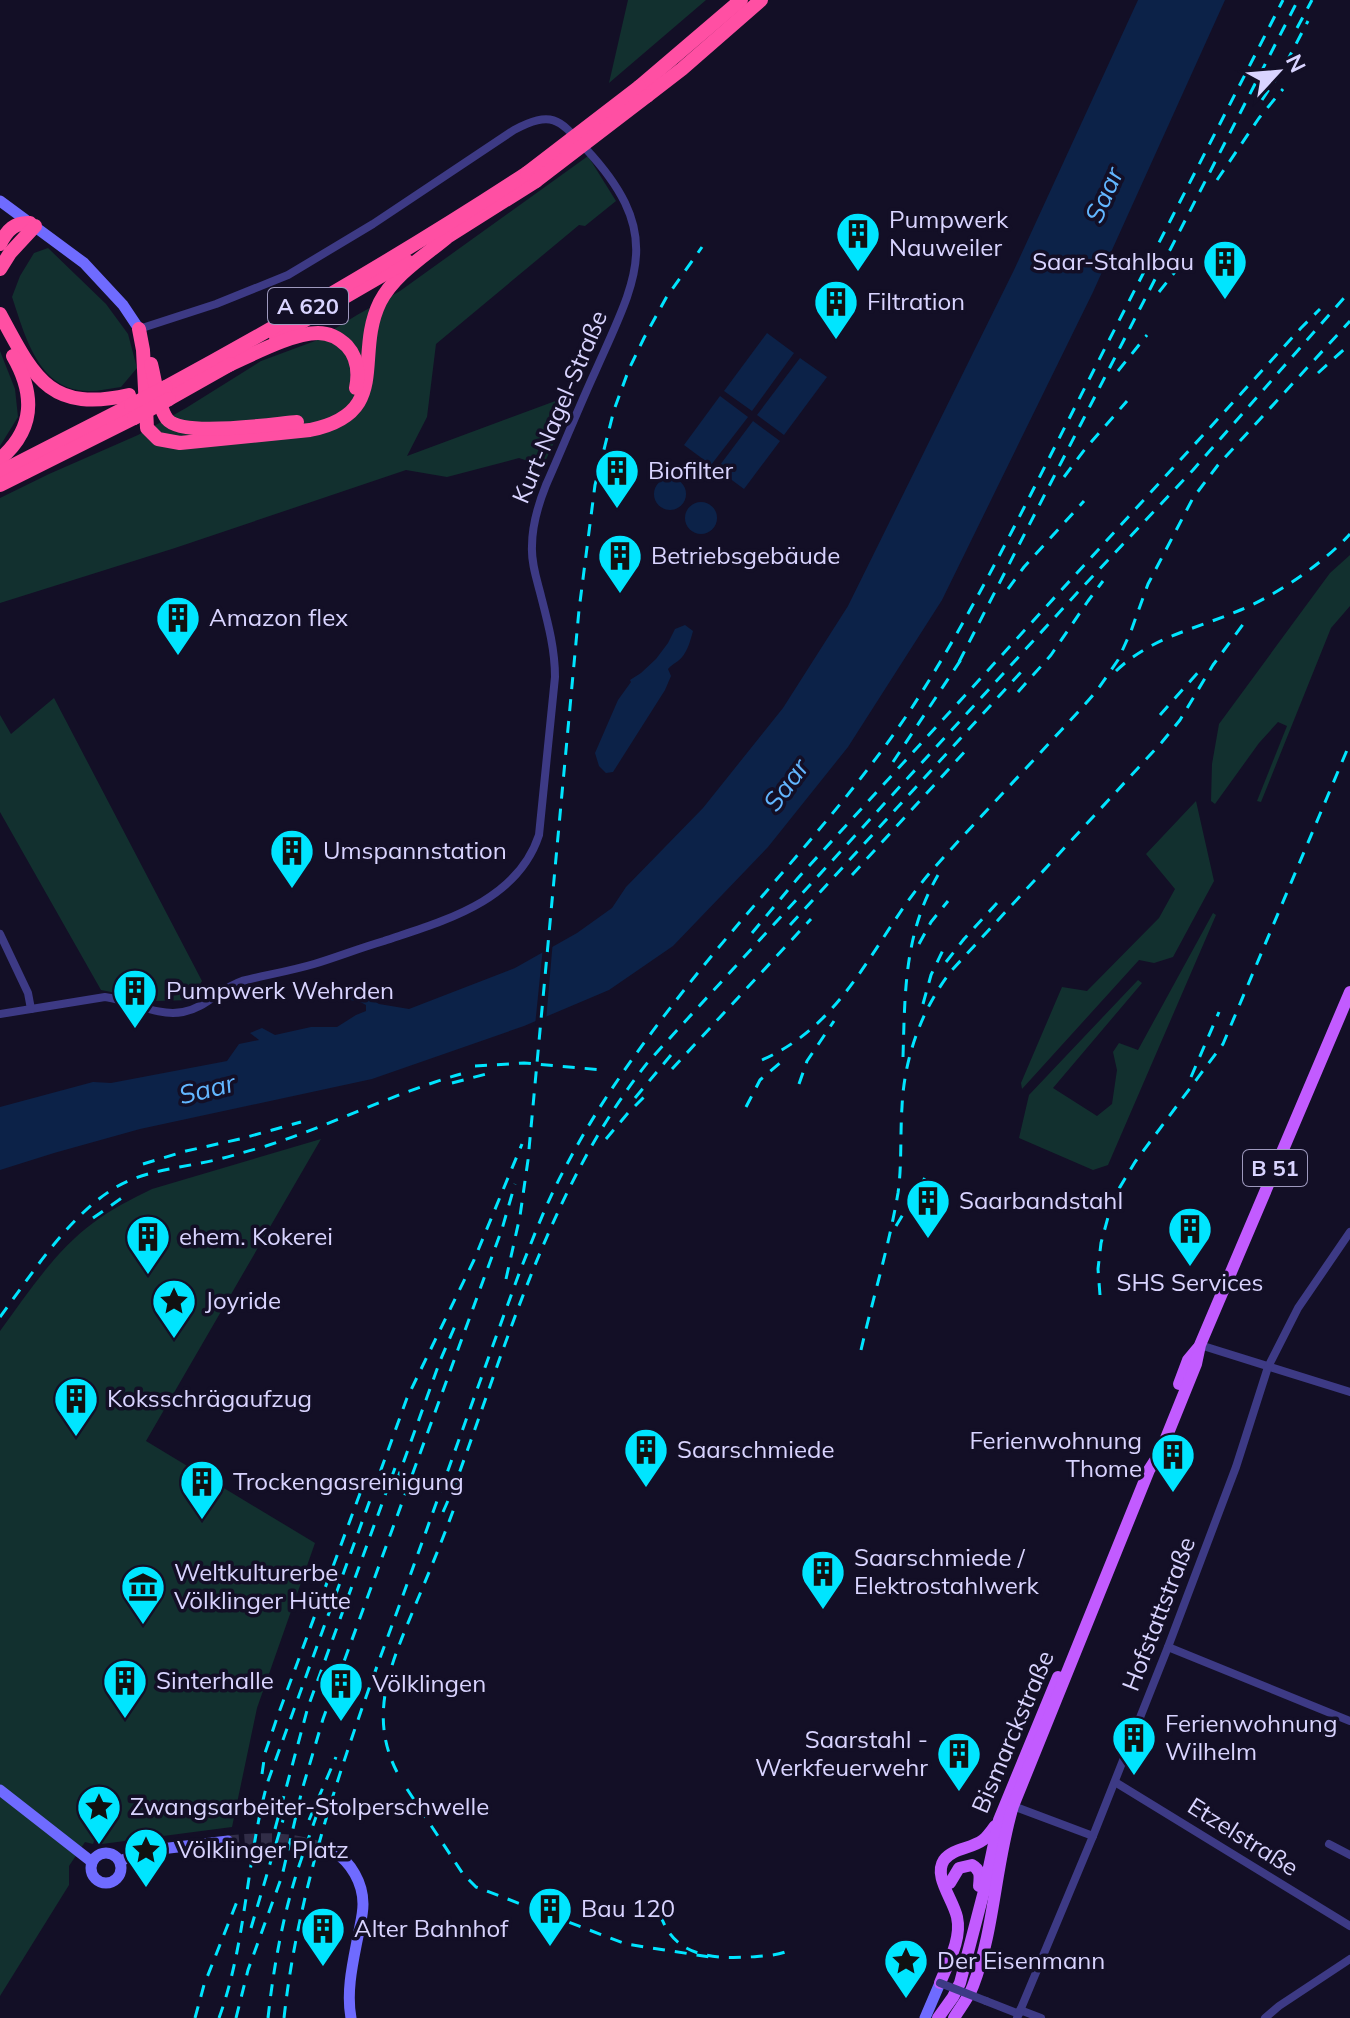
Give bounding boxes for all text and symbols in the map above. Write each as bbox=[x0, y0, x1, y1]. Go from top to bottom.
north arrow bbox=[1238, 32, 1318, 112]
text: N bbox=[1280, 50, 1312, 77]
water label: Saar bbox=[1077, 161, 1131, 227]
place label: Pumpwerk Nauweiler bbox=[889, 204, 1009, 262]
building icon: Pumpwerk Nauweiler bbox=[834, 210, 882, 273]
building icon: Saar-Stahlbau bbox=[1201, 238, 1249, 301]
place label: Saar-Stahlbau bbox=[1032, 246, 1194, 276]
building icon: Filtration bbox=[812, 278, 860, 341]
place label: Filtration bbox=[867, 286, 965, 316]
road number: A 620 bbox=[268, 288, 348, 324]
street label: Kurt-Nagel-Straße bbox=[505, 306, 613, 508]
building icon: Biofilter bbox=[593, 447, 641, 510]
place label: Biofilter bbox=[648, 455, 733, 485]
building icon: Betriebsgebäude bbox=[596, 532, 644, 595]
place label: Betriebsgebäude bbox=[651, 540, 840, 570]
building icon: Amazon flex bbox=[154, 594, 202, 657]
place label: Amazon flex bbox=[209, 602, 348, 632]
water label: Saar bbox=[756, 751, 817, 817]
building icon: Umspannstation bbox=[268, 827, 316, 890]
place label: Umspannstation bbox=[323, 835, 507, 865]
building icon: Pumpwerk Wehrden bbox=[111, 967, 159, 1030]
place label: Pumpwerk Wehrden bbox=[166, 975, 394, 1005]
water label: Saar bbox=[175, 1065, 240, 1111]
road number: B 51 bbox=[1243, 1150, 1307, 1186]
building icon: Saarbandstahl bbox=[904, 1177, 952, 1240]
place label: Saarbandstahl bbox=[959, 1185, 1123, 1215]
building icon: SHS Services bbox=[1166, 1205, 1214, 1268]
building icon: ehem. Kokerei bbox=[124, 1213, 172, 1276]
place label: ehem. Kokerei bbox=[179, 1221, 333, 1251]
place label: SHS Services bbox=[1116, 1267, 1264, 1297]
place icon: Joyride bbox=[150, 1277, 198, 1340]
place label: Joyride bbox=[205, 1285, 281, 1315]
building icon: Koksschrägaufzug bbox=[52, 1375, 100, 1438]
place label: Koksschrägaufzug bbox=[107, 1383, 312, 1413]
place label: Ferienwohnung Thome bbox=[970, 1425, 1142, 1483]
building icon: Saarschmiede bbox=[622, 1426, 670, 1489]
building icon: Ferienwohnung Thome bbox=[1149, 1431, 1197, 1494]
place label: Saarschmiede bbox=[677, 1434, 835, 1464]
building icon: Trockengasreinigung bbox=[178, 1458, 226, 1521]
place label: Trockengasreinigung bbox=[233, 1466, 464, 1496]
street label: Hofstattstraße bbox=[1115, 1532, 1201, 1695]
place label: Saarschmiede / Elektrostahlwerk bbox=[854, 1542, 1039, 1600]
building icon: Saarschmiede / Elektrostahlwerk bbox=[799, 1548, 847, 1611]
place label: Weltkulturerbe Völklinger Hütte bbox=[174, 1557, 351, 1615]
museum icon: Weltkulturerbe Völklinger Hütte bbox=[119, 1563, 167, 1626]
street label: Bismarckstraße bbox=[964, 1646, 1060, 1817]
building icon: Sinterhalle bbox=[101, 1657, 149, 1720]
building icon: Völklingen bbox=[317, 1660, 365, 1723]
place label: Sinterhalle bbox=[156, 1665, 274, 1695]
place label: Völklingen bbox=[372, 1668, 486, 1698]
place label: Ferienwohnung Wilhelm bbox=[1165, 1708, 1337, 1766]
building icon: Ferienwohnung Wilhelm bbox=[1110, 1714, 1158, 1777]
place label: Saarstahl - Werkfeuerwehr bbox=[755, 1724, 928, 1782]
building icon: Saarstahl - Werkfeuerwehr bbox=[935, 1730, 983, 1793]
place icon: Zwangsarbeiter-Stolperschwelle bbox=[75, 1783, 123, 1846]
street label: Etzelstraße bbox=[1183, 1790, 1304, 1882]
place label: Zwangsarbeiter-Stolperschwelle bbox=[130, 1791, 489, 1821]
place icon: Völklinger Platz bbox=[122, 1826, 170, 1889]
place label: Völklinger Platz bbox=[177, 1834, 349, 1864]
building icon: Bau 120 bbox=[526, 1885, 574, 1948]
place label: Bau 120 bbox=[581, 1893, 675, 1923]
building icon: Alter Bahnhof bbox=[299, 1905, 347, 1968]
place label: Alter Bahnhof bbox=[354, 1913, 509, 1943]
place icon: Der Eisenmann bbox=[882, 1937, 930, 2000]
place label: Der Eisenmann bbox=[937, 1945, 1105, 1975]

